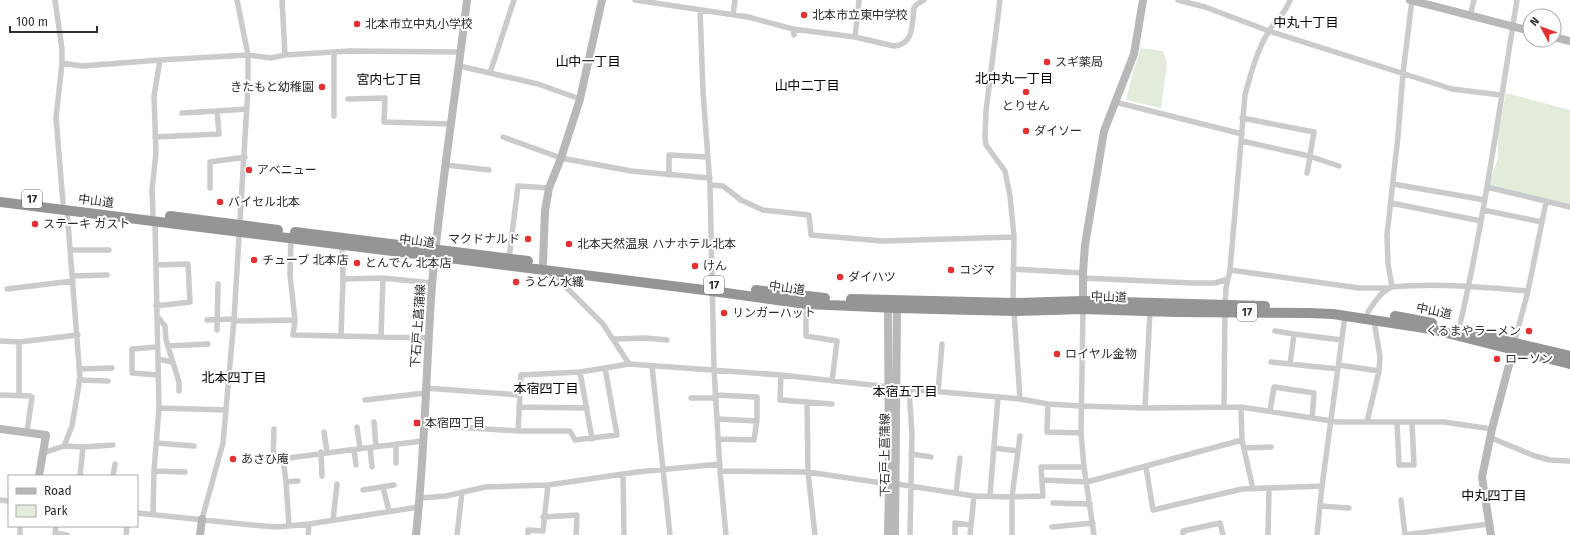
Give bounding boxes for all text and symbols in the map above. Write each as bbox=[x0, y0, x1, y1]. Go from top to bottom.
scale bar bbox=[10, 8, 97, 34]
place label: 北本市立東中学校 bbox=[812, 8, 908, 22]
north arrow bbox=[1522, 8, 1562, 48]
marker: 北本市立東中学校 bbox=[799, 10, 809, 20]
text: 100 m bbox=[16, 15, 48, 29]
district label: 中丸十丁目 bbox=[1273, 15, 1339, 30]
text: N bbox=[1528, 15, 1542, 29]
place label: 北本市立中丸小学校 bbox=[365, 17, 473, 31]
marker: 北本市立中丸小学校 bbox=[352, 19, 362, 29]
district label: 山中一丁目 bbox=[555, 54, 621, 69]
place label: スギ薬局 bbox=[1055, 55, 1103, 69]
marker: スギ薬局 bbox=[1042, 57, 1052, 67]
district label: 北中丸一丁目 bbox=[975, 71, 1053, 86]
district label: 宮内七丁目 bbox=[356, 72, 422, 87]
district label: 山中二丁目 bbox=[774, 78, 840, 93]
place label: きたもと幼稚園 bbox=[230, 80, 314, 94]
marker: きたもと幼稚園 bbox=[317, 82, 327, 92]
marker: とりせん bbox=[1021, 87, 1031, 97]
place label: とりせん bbox=[1002, 99, 1050, 113]
place label: ダイソー bbox=[1034, 124, 1082, 138]
marker: ダイソー bbox=[1021, 126, 1031, 136]
place label: アベニュー bbox=[257, 163, 317, 177]
marker: アベニュー bbox=[244, 165, 254, 175]
road number: 17 bbox=[22, 190, 42, 208]
street label: 中山道 bbox=[77, 192, 115, 210]
place label: バイセル北本 bbox=[228, 195, 300, 209]
marker: バイセル北本 bbox=[215, 197, 225, 207]
place label: ステーキ ガスト bbox=[43, 217, 130, 231]
marker: ステーキ ガスト bbox=[30, 219, 40, 229]
street label: 中山道 bbox=[398, 232, 436, 250]
place label: マクドナルド bbox=[448, 232, 520, 246]
marker: マクドナルド bbox=[523, 234, 533, 244]
place label: 北本天然温泉 ハナホテル北本 bbox=[577, 237, 736, 251]
marker: 北本天然温泉 ハナホテル北本 bbox=[564, 239, 574, 249]
place label: チューブ 北本店 bbox=[262, 253, 348, 267]
marker: チューブ 北本店 bbox=[249, 255, 259, 265]
place label: とんでん 北本店 bbox=[365, 256, 452, 270]
marker: とんでん 北本店 bbox=[352, 258, 362, 268]
place label: けん bbox=[703, 259, 727, 273]
marker: けん bbox=[690, 261, 700, 271]
place label: コジマ bbox=[959, 263, 995, 277]
marker: コジマ bbox=[946, 265, 956, 275]
place label: ダイハツ bbox=[848, 270, 896, 284]
marker: ダイハツ bbox=[835, 272, 845, 282]
place label: うどん水織 bbox=[524, 275, 584, 289]
road number: 17 bbox=[704, 276, 724, 294]
marker: うどん水織 bbox=[511, 277, 521, 287]
street label: 中山道 bbox=[768, 279, 806, 297]
street label: 下石戸上菖蒲線 bbox=[408, 284, 428, 368]
street label: 中山道 bbox=[1091, 289, 1127, 305]
street label: 中山道 bbox=[1415, 300, 1453, 322]
road number: 17 bbox=[1237, 303, 1257, 321]
place label: リンガーハット bbox=[732, 306, 816, 320]
marker: リンガーハット bbox=[719, 308, 729, 318]
place label: くるまやラーメン bbox=[1426, 324, 1521, 338]
marker: くるまやラーメン bbox=[1524, 326, 1534, 336]
place label: ロイヤル金物 bbox=[1065, 347, 1137, 361]
marker: ロイヤル金物 bbox=[1052, 349, 1062, 359]
place label: ローソン bbox=[1505, 352, 1553, 366]
marker: ローソン bbox=[1492, 354, 1502, 364]
district label: 北本四丁目 bbox=[201, 370, 267, 385]
district label: 本宿四丁目 bbox=[513, 381, 579, 396]
district label: 本宿五丁目 bbox=[872, 384, 938, 399]
street label: 下石戸上菖蒲線 bbox=[878, 413, 892, 497]
place label: 本宿四丁目 bbox=[425, 416, 485, 430]
marker: 本宿四丁目 bbox=[412, 418, 422, 428]
place label: あさひ庵 bbox=[241, 452, 289, 466]
marker: あさひ庵 bbox=[228, 454, 238, 464]
legend bbox=[8, 475, 138, 527]
text: Road bbox=[44, 484, 72, 498]
district label: 中丸四丁目 bbox=[1461, 488, 1527, 503]
text: Park bbox=[44, 504, 68, 518]

